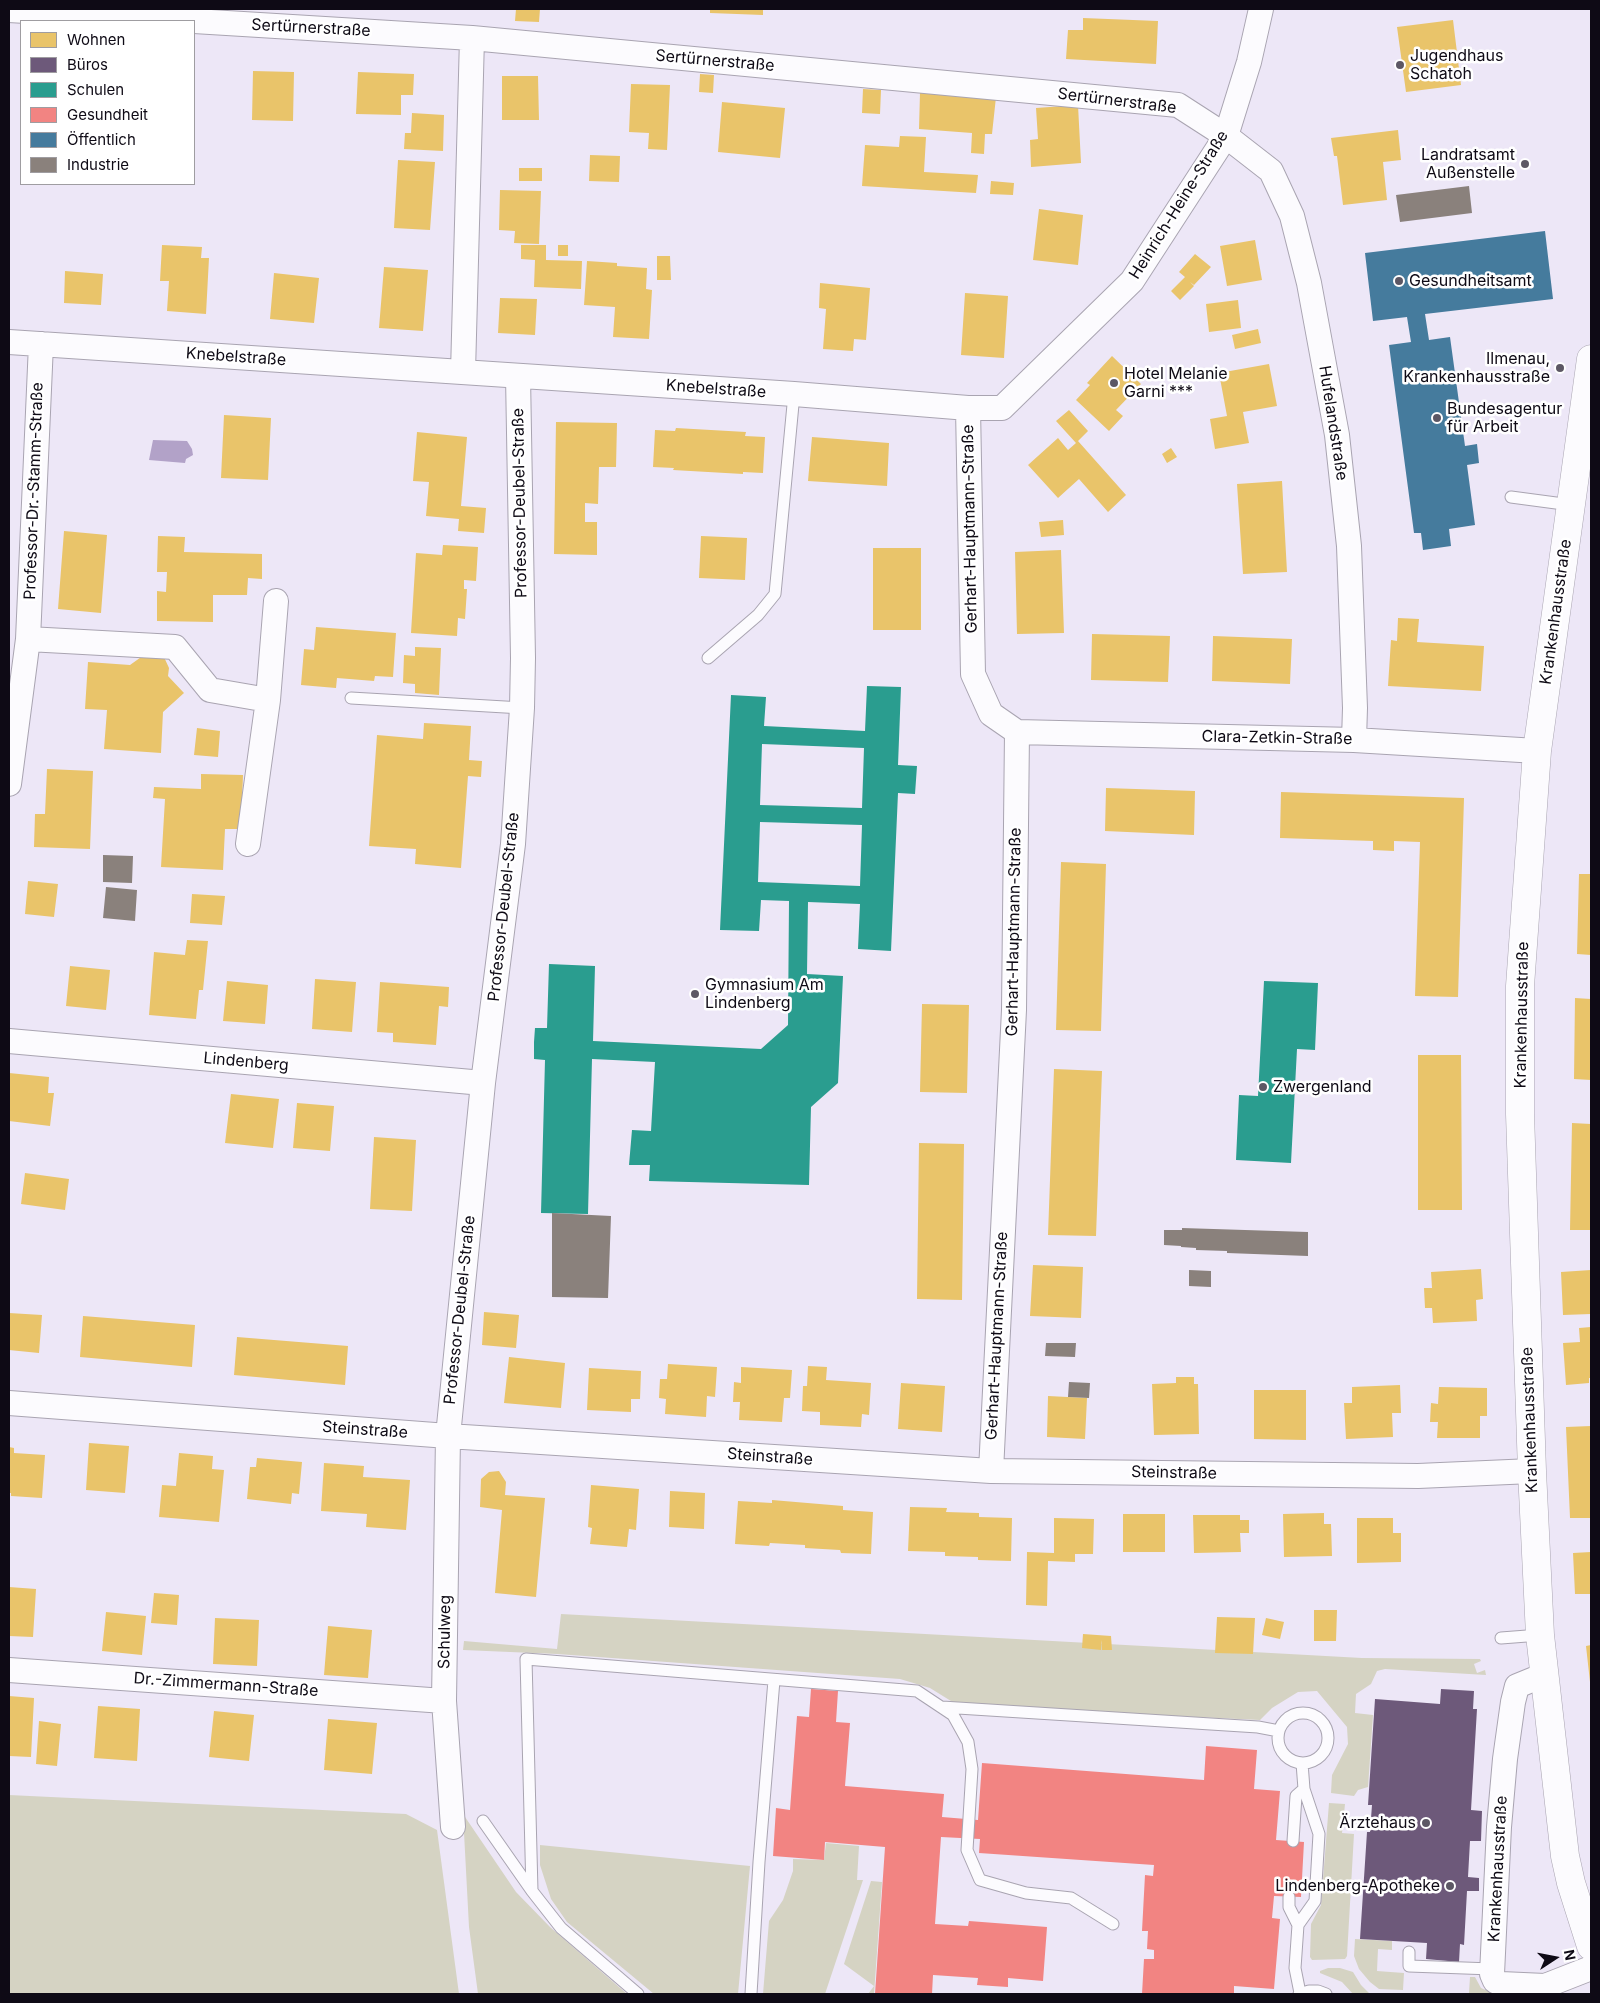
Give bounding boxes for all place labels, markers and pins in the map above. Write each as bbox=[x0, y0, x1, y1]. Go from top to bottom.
place label: Jugendhaus Schatoh bbox=[1410, 46, 1503, 84]
marker: Jugendhaus Schatoh bbox=[1394, 59, 1406, 71]
place label: Landratsamt Außenstelle bbox=[1421, 145, 1515, 183]
marker: Landratsamt Außenstelle bbox=[1519, 158, 1531, 170]
place label: Gesundheitsamt bbox=[1409, 271, 1532, 291]
marker: Gesundheitsamt bbox=[1393, 275, 1405, 287]
place label: Ilmenau, Krankenhausstraße bbox=[1403, 349, 1550, 387]
marker: Ilmenau, Krankenhausstraße bbox=[1554, 362, 1566, 374]
place label: Hotel Melanie Garni *** bbox=[1124, 364, 1228, 402]
marker: Hotel Melanie Garni *** bbox=[1108, 377, 1120, 389]
place label: Bundesagentur für Arbeit bbox=[1447, 399, 1562, 437]
marker: Bundesagentur für Arbeit bbox=[1431, 412, 1443, 424]
place label: Gymnasium Am Lindenberg bbox=[705, 975, 824, 1013]
marker: Gymnasium Am Lindenberg bbox=[689, 988, 701, 1000]
place label: Zwergenland bbox=[1273, 1077, 1372, 1097]
marker: Zwergenland bbox=[1257, 1081, 1269, 1093]
place label: Ärztehaus bbox=[1339, 1813, 1416, 1833]
marker: Ärztehaus bbox=[1420, 1817, 1432, 1829]
place label: Lindenberg-Apotheke bbox=[1275, 1876, 1440, 1896]
marker: Lindenberg-Apotheke bbox=[1444, 1880, 1456, 1892]

